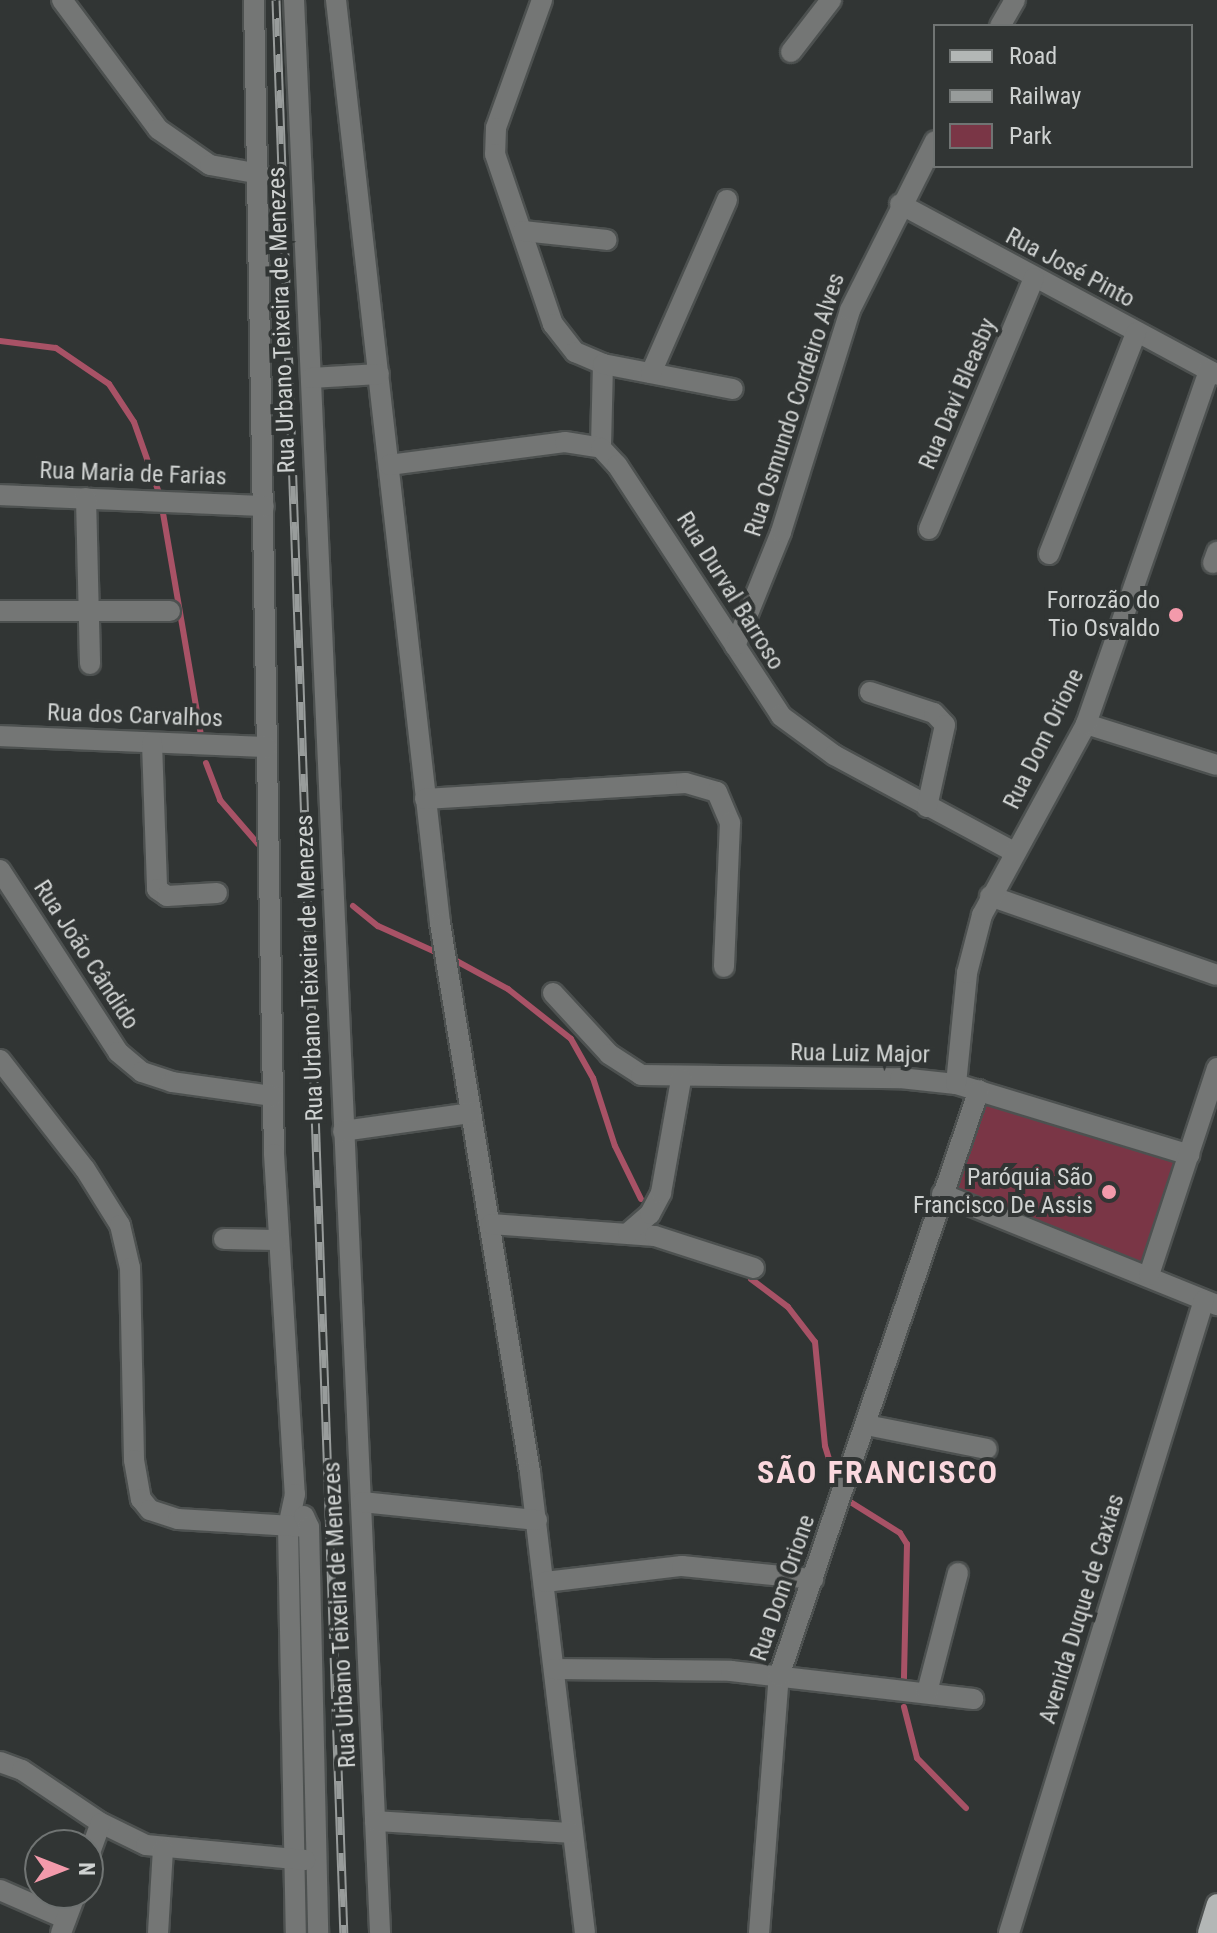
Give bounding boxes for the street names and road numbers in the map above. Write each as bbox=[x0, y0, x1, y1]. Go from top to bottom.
street label: Rua Urbano Teixeira de Menezes bbox=[262, 166, 302, 474]
street label: Rua José Pinto bbox=[1001, 222, 1139, 314]
street label: Rua Osmundo Cordeiro Alves bbox=[739, 270, 851, 540]
street label: Rua Davi Bleasby bbox=[913, 314, 1003, 474]
street label: Rua Maria de Farias bbox=[39, 456, 227, 492]
street label: Rua Durval Barroso bbox=[670, 507, 790, 675]
street label: Rua Dom Orione bbox=[998, 664, 1090, 814]
street label: Rua dos Carvalhos bbox=[47, 699, 223, 733]
street label: Rua Urbano Teixeira de Menezes bbox=[290, 814, 330, 1122]
street label: Rua João Cândido bbox=[27, 875, 145, 1035]
street label: Rua Luiz Major bbox=[790, 1038, 930, 1070]
street label: Rua Urbano Teixeira de Menezes bbox=[318, 1461, 362, 1769]
street label: Avenida Duque de Caxias bbox=[1033, 1491, 1131, 1727]
street label: Rua Dom Orione bbox=[745, 1511, 821, 1665]

